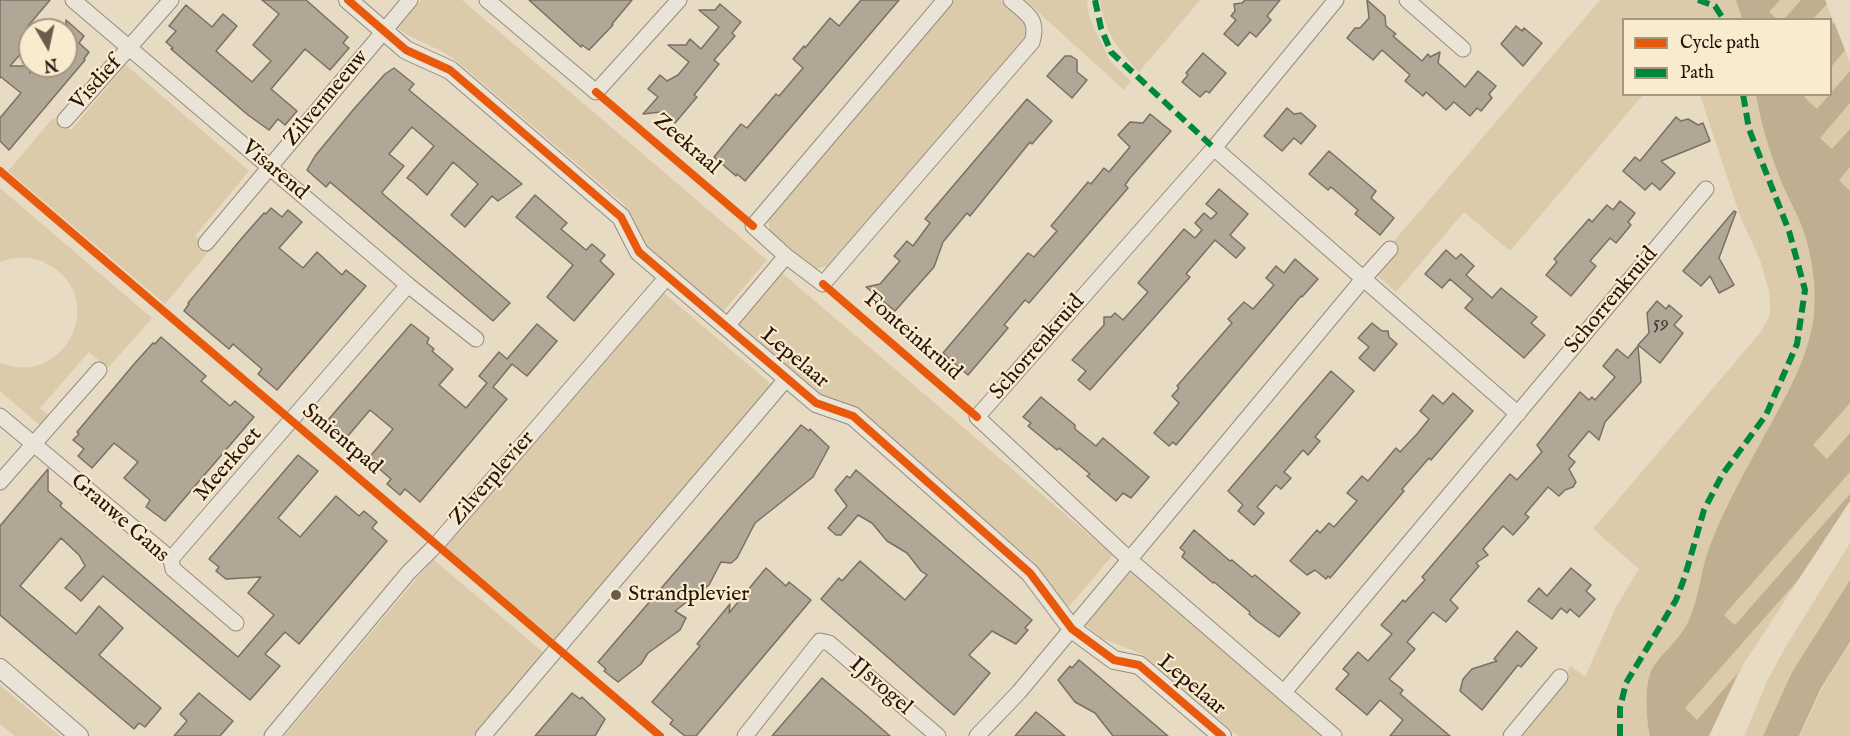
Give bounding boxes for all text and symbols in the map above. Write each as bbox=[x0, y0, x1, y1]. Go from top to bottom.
north arrow bbox=[18, 18, 78, 78]
legend bbox=[1622, 18, 1832, 96]
text: Cycle path bbox=[1680, 32, 1760, 55]
street label: Zilvermeeuw bbox=[279, 45, 375, 153]
street label: Visdief bbox=[66, 52, 128, 116]
text: N bbox=[42, 53, 59, 75]
text: Path bbox=[1680, 62, 1714, 85]
street label: Zeekraal bbox=[647, 109, 725, 181]
street label: Visarend bbox=[235, 135, 313, 207]
street label: Schorrenkruid bbox=[1560, 242, 1664, 360]
street label: Fonteinkruid bbox=[858, 287, 966, 387]
street label: Schorrenkruid bbox=[985, 290, 1091, 406]
house number: 59 bbox=[1653, 312, 1669, 336]
street label: Lepelaar bbox=[754, 323, 834, 395]
street label: Smientpad bbox=[296, 399, 386, 481]
street label: Meerkoet bbox=[190, 422, 268, 508]
street label: Zilverplevier bbox=[445, 426, 541, 532]
street label: Grauwe Gans bbox=[64, 469, 174, 569]
place label: Strandplevier bbox=[628, 582, 749, 608]
marker: Strandplevier bbox=[609, 588, 623, 602]
street label: Lepelaar bbox=[1151, 650, 1231, 722]
street label: IJsvogel bbox=[843, 652, 917, 722]

